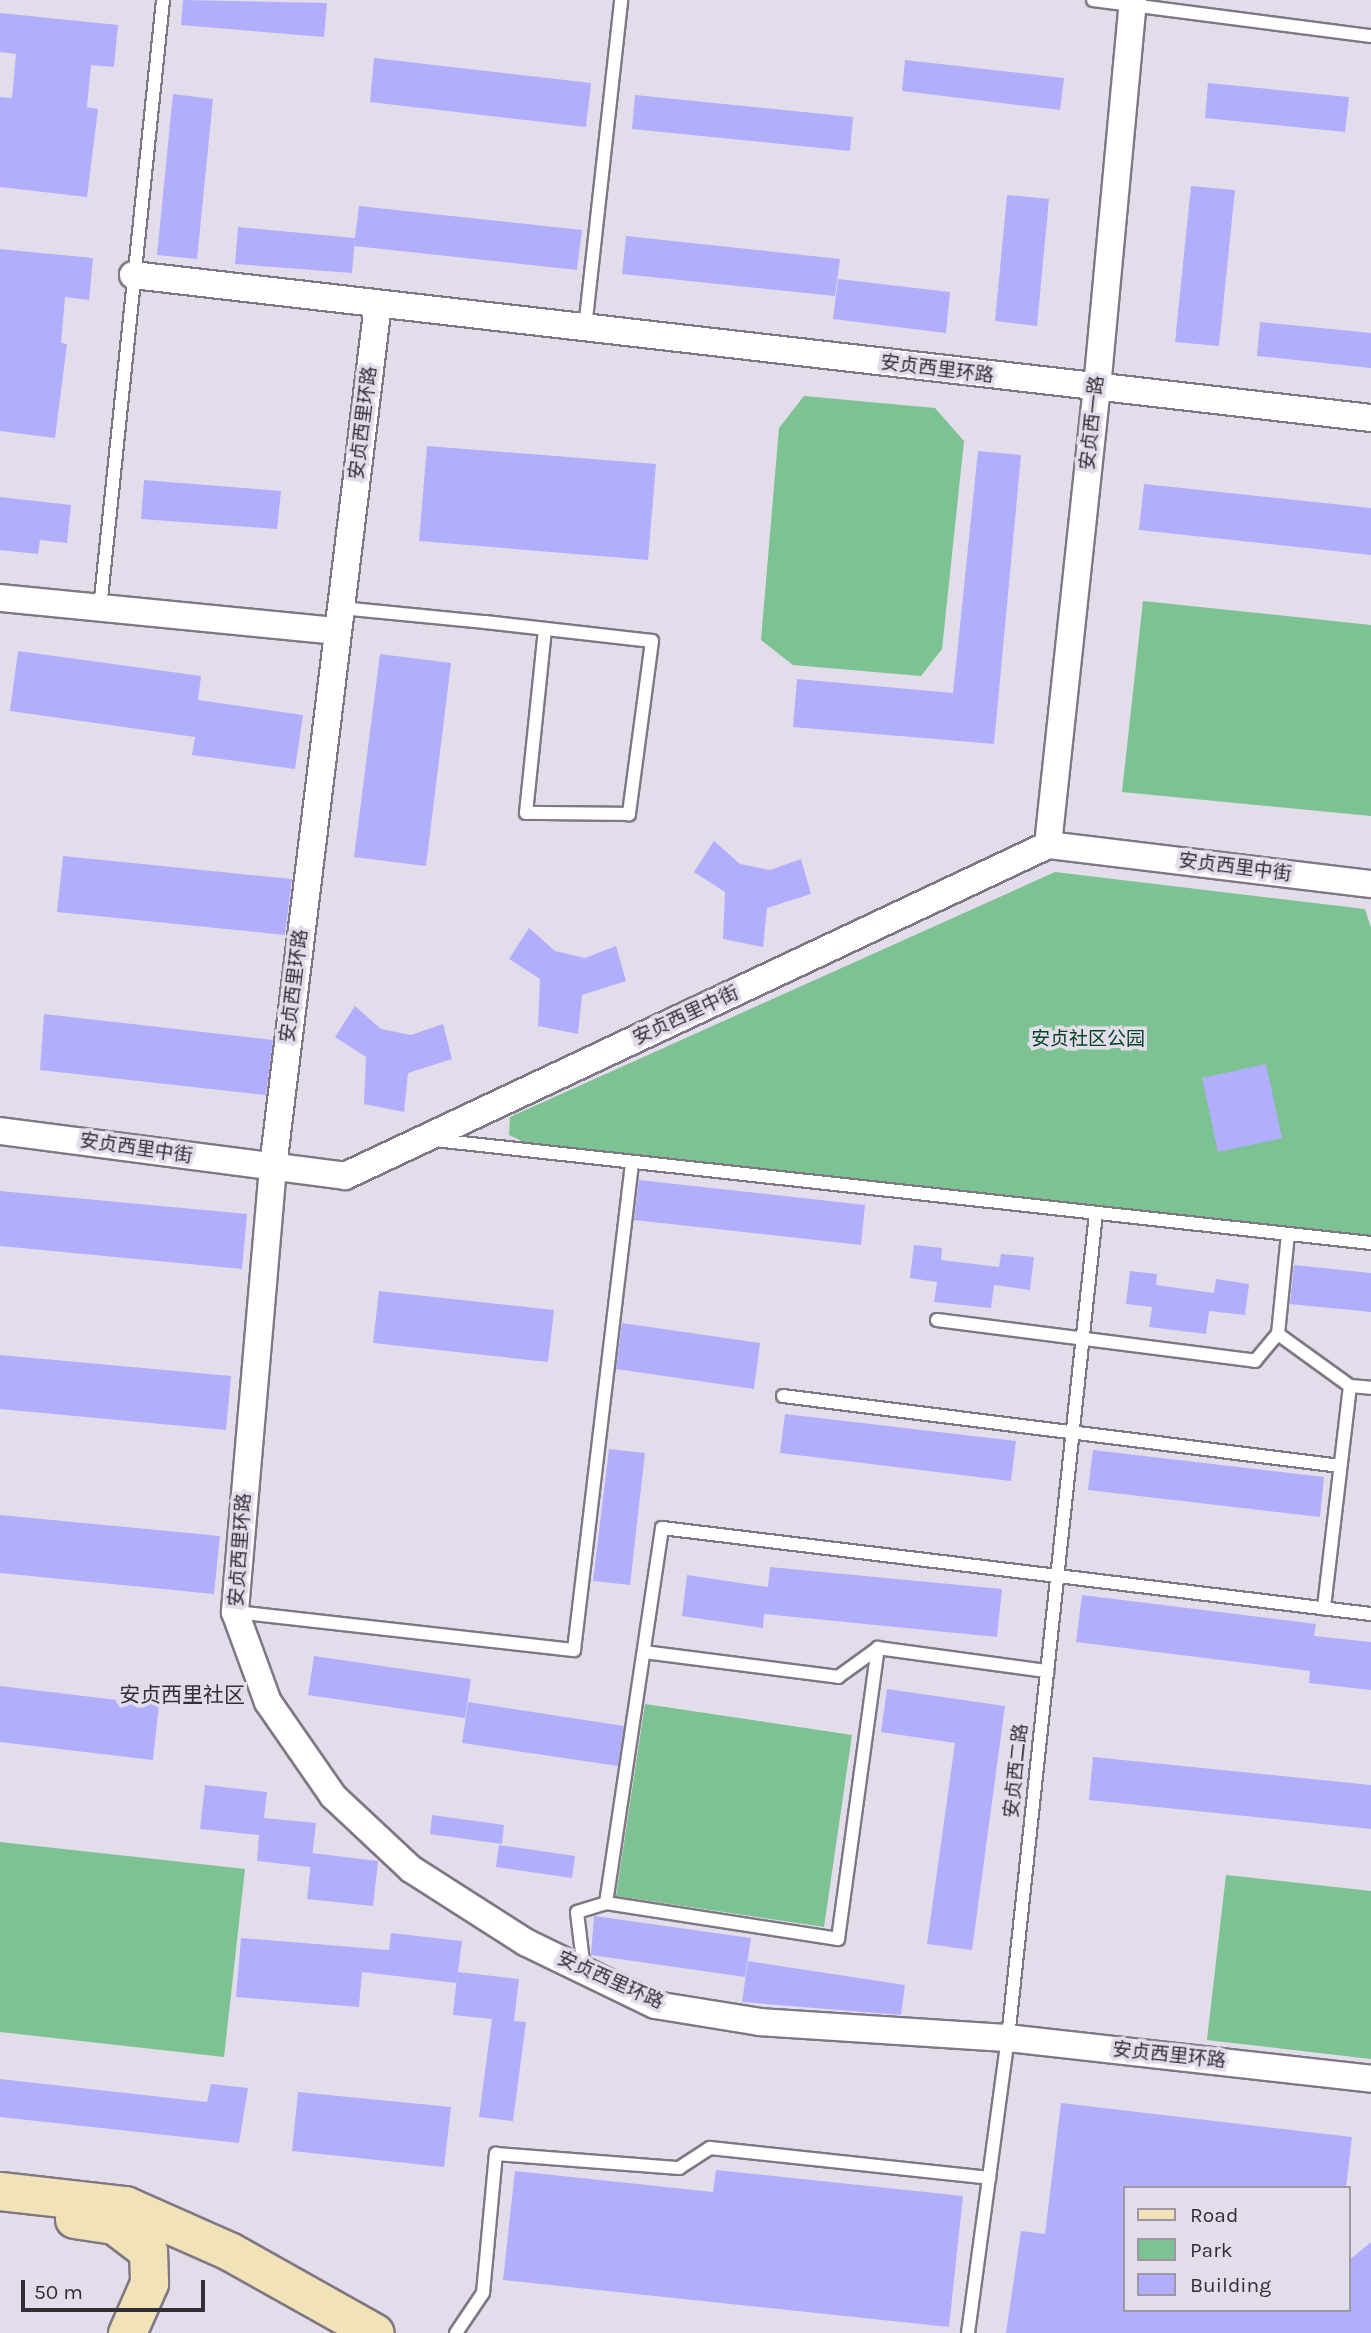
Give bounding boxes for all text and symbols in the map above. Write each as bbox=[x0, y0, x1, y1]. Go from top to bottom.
street label: 安贞西里环路 bbox=[879, 352, 995, 388]
street label: 安贞西里环路 bbox=[346, 365, 382, 481]
street label: 安贞西一路 bbox=[1077, 375, 1109, 471]
street label: 安贞西里中街 bbox=[1177, 850, 1293, 886]
street label: 安贞西里环路 bbox=[277, 928, 313, 1044]
street label: 安贞西里中街 bbox=[630, 982, 742, 1050]
park label: 安贞社区公园 bbox=[1031, 1029, 1145, 1051]
street label: 安贞西里中街 bbox=[78, 1130, 194, 1168]
street label: 安贞西里环路 bbox=[226, 1492, 256, 1608]
district label: 安贞西里社区 bbox=[119, 1682, 245, 1708]
street label: 安贞西二路 bbox=[1001, 1723, 1033, 1819]
street label: 安贞西里环路 bbox=[553, 1947, 667, 2015]
street label: 安贞西里环路 bbox=[1111, 2039, 1227, 2073]
legend bbox=[1122, 2186, 1350, 2312]
text: Road bbox=[1190, 2203, 1238, 2227]
text: Park bbox=[1190, 2238, 1233, 2262]
scale bar bbox=[24, 2266, 208, 2310]
text: Building bbox=[1190, 2273, 1271, 2297]
text: 50 m bbox=[34, 2280, 83, 2304]

